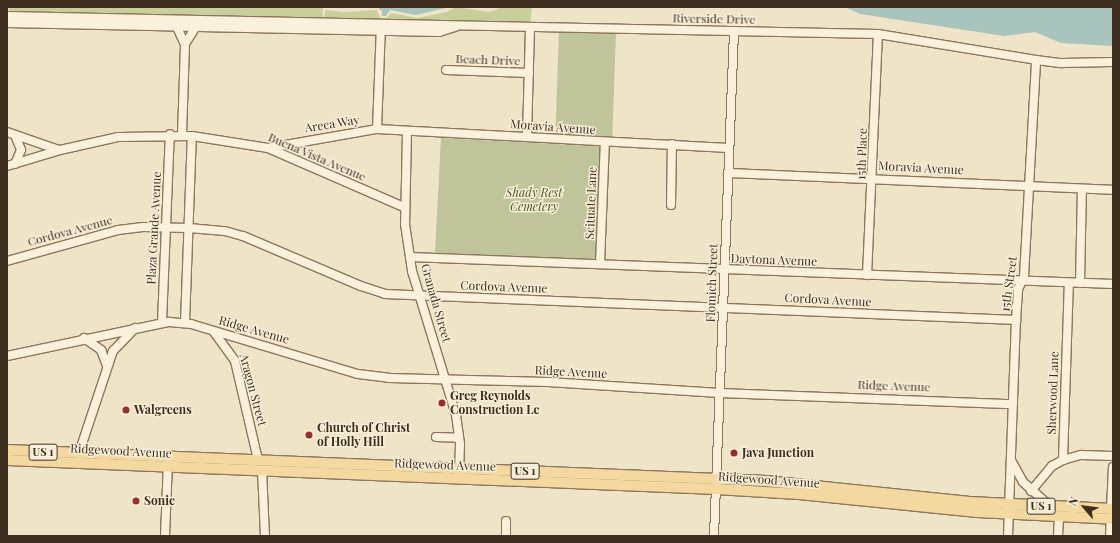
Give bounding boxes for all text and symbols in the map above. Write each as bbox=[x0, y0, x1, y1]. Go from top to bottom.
street label: Riverside Drive bbox=[673, 11, 755, 27]
street label: Beach Drive bbox=[455, 52, 521, 68]
street label: Areca Way bbox=[303, 113, 361, 135]
street label: Moravia Avenue bbox=[510, 117, 596, 137]
street label: 15th Place bbox=[854, 128, 870, 180]
street label: Buena Vista Avenue bbox=[266, 130, 368, 184]
street label: Moravia Avenue bbox=[878, 159, 964, 177]
street label: Scituate Lane bbox=[583, 166, 599, 240]
street label: Plaza Grande Avenue bbox=[144, 171, 164, 285]
park label: Shady Rest Cemetery bbox=[506, 186, 562, 214]
street label: Cordova Avenue bbox=[26, 213, 114, 249]
street label: Flomich Street bbox=[703, 243, 721, 323]
street label: Daytona Avenue bbox=[730, 251, 818, 269]
street label: 15th Street bbox=[998, 255, 1020, 313]
street label: Granada Street bbox=[418, 262, 454, 344]
street label: Cordova Avenue bbox=[460, 278, 548, 296]
street label: Cordova Avenue bbox=[784, 291, 872, 309]
street label: Ridge Avenue bbox=[217, 313, 291, 347]
street label: Sherwood Lane bbox=[1044, 351, 1062, 435]
street label: Aragon Street bbox=[236, 352, 270, 428]
street label: Ridge Avenue bbox=[534, 363, 608, 381]
street label: Ridge Avenue bbox=[857, 378, 931, 394]
place label: Greg Reynolds Construction Lc bbox=[450, 389, 539, 417]
marker: Greg Reynolds Construction Lc bbox=[437, 398, 447, 408]
place label: Walgreens bbox=[134, 403, 192, 417]
marker: Walgreens bbox=[121, 405, 131, 415]
place label: Church of Christ of Holly Hill bbox=[317, 421, 410, 449]
marker: Church of Christ of Holly Hill bbox=[304, 430, 314, 440]
street label: Ridgewood Avenue bbox=[70, 441, 172, 461]
road number: US 1 bbox=[28, 443, 58, 461]
place label: Java Junction bbox=[742, 446, 814, 460]
marker: Java Junction bbox=[729, 448, 739, 458]
street label: Ridgewood Avenue bbox=[394, 456, 496, 474]
road number: US 1 bbox=[510, 462, 540, 480]
street label: Ridgewood Avenue bbox=[717, 469, 821, 491]
north arrow bbox=[1064, 487, 1104, 527]
place label: Sonic bbox=[144, 494, 175, 508]
text: N bbox=[1064, 494, 1081, 508]
marker: Sonic bbox=[131, 496, 141, 506]
road number: US 1 bbox=[1026, 497, 1056, 515]

